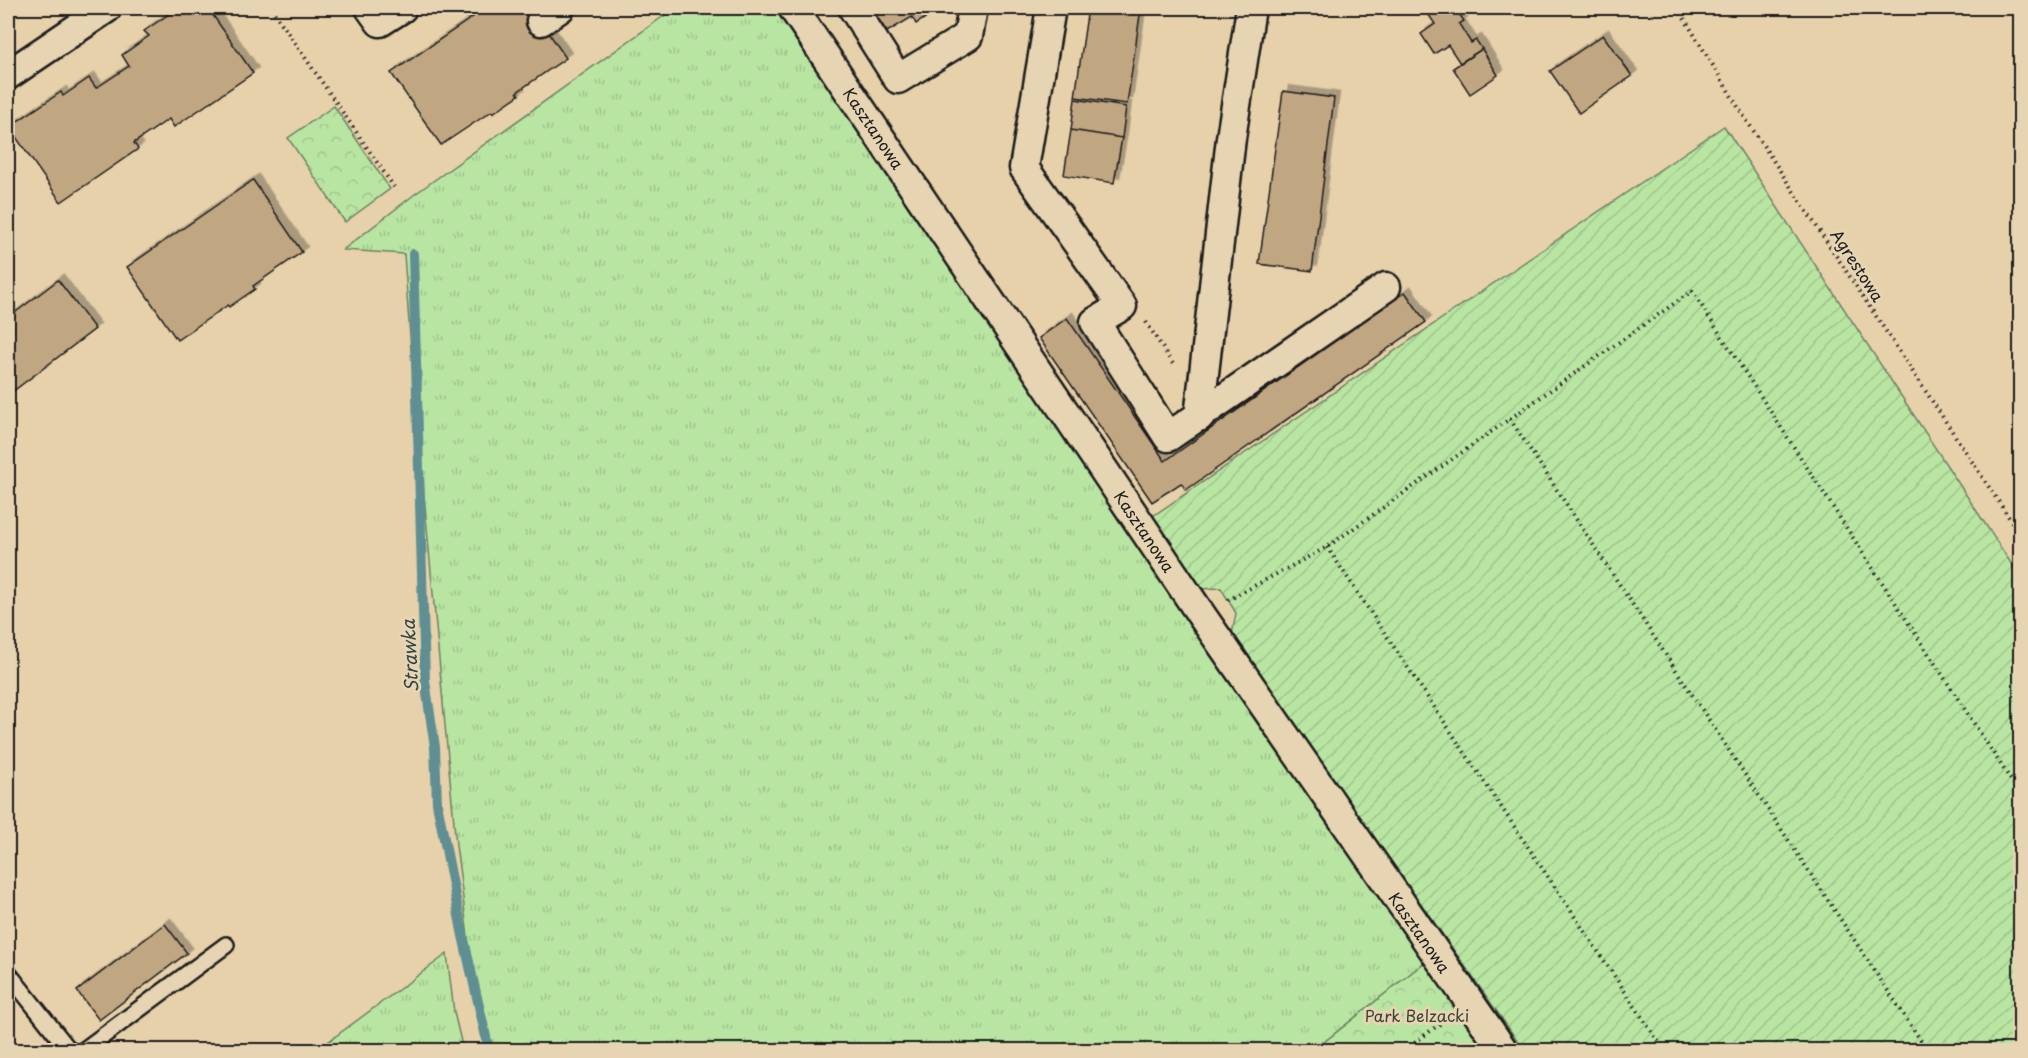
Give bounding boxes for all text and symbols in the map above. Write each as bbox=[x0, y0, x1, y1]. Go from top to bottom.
street label: Kasztanowa bbox=[838, 82, 910, 174]
street label: Agrestowa bbox=[1826, 224, 1891, 306]
street label: Kasztanowa bbox=[1109, 485, 1181, 577]
water label: Strawka bbox=[394, 618, 424, 693]
street label: Kasztanowa bbox=[1383, 887, 1457, 978]
park label: Park Belzacki bbox=[1365, 1003, 1469, 1027]

